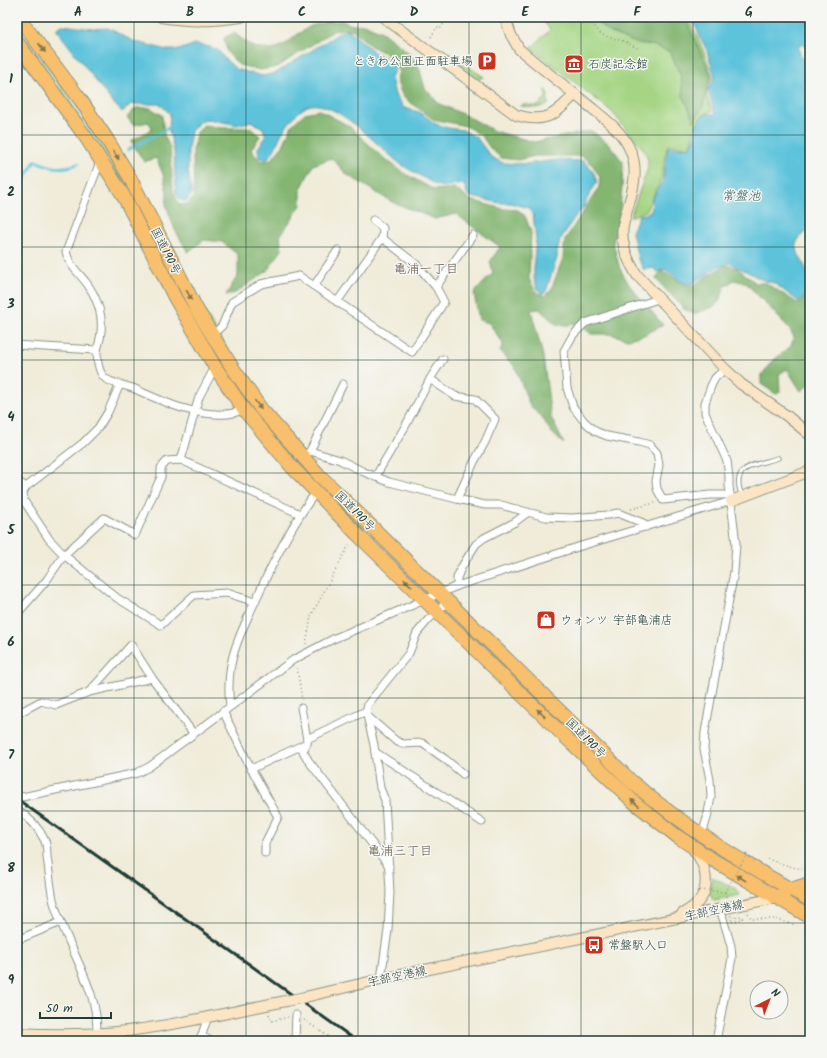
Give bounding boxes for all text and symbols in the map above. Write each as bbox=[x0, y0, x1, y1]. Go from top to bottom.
text: A bbox=[74, 2, 82, 23]
text: B bbox=[186, 2, 194, 23]
text: C bbox=[298, 2, 306, 23]
text: D bbox=[410, 2, 419, 23]
text: E bbox=[521, 2, 529, 23]
text: F bbox=[633, 2, 641, 23]
text: G bbox=[745, 2, 753, 23]
one-way arrow bbox=[38, 43, 46, 53]
parking icon: ときわ公園正面駐車場 bbox=[476, 50, 498, 72]
place label: ときわ公園正面駐車場 bbox=[353, 52, 473, 71]
museum icon: 石炭記念館 bbox=[563, 53, 585, 75]
place label: 石炭記念館 bbox=[588, 55, 648, 74]
text: 1 bbox=[9, 69, 13, 90]
one-way arrow bbox=[112, 149, 119, 161]
text: 2 bbox=[7, 182, 15, 203]
water label: 常盤池 bbox=[721, 186, 761, 207]
street label: 国道190号 bbox=[145, 224, 186, 279]
district label: 亀浦一丁目 bbox=[393, 259, 459, 280]
one-way arrow bbox=[185, 289, 192, 301]
text: 3 bbox=[6, 294, 15, 315]
one-way arrow bbox=[254, 399, 262, 410]
text: 4 bbox=[7, 407, 15, 428]
street label: 国道190号 bbox=[330, 486, 380, 536]
text: 5 bbox=[7, 520, 16, 541]
one-way arrow bbox=[403, 579, 413, 588]
shop icon: ウォンツ 宇部亀浦店 bbox=[535, 609, 557, 631]
place label: ウォンツ 宇部亀浦店 bbox=[560, 611, 673, 630]
text: 6 bbox=[7, 632, 15, 653]
one-way arrow bbox=[536, 709, 546, 718]
street label: 国道190号 bbox=[561, 713, 611, 763]
text: 7 bbox=[8, 745, 15, 766]
one-way arrow bbox=[631, 799, 640, 808]
district label: 亀浦三丁目 bbox=[367, 841, 433, 862]
text: 8 bbox=[7, 858, 15, 879]
one-way arrow bbox=[735, 874, 747, 881]
street label: 宇部空港線 bbox=[683, 895, 745, 926]
bus stop icon: 常盤駅入口 bbox=[583, 934, 605, 956]
place label: 常盤駅入口 bbox=[608, 936, 668, 955]
street label: 宇部空港線 bbox=[366, 961, 428, 992]
text: 9 bbox=[8, 970, 15, 991]
north arrow bbox=[749, 980, 789, 1020]
text: N bbox=[766, 984, 784, 1002]
scale bar bbox=[40, 994, 111, 1020]
text: 50 m bbox=[46, 999, 73, 1018]

